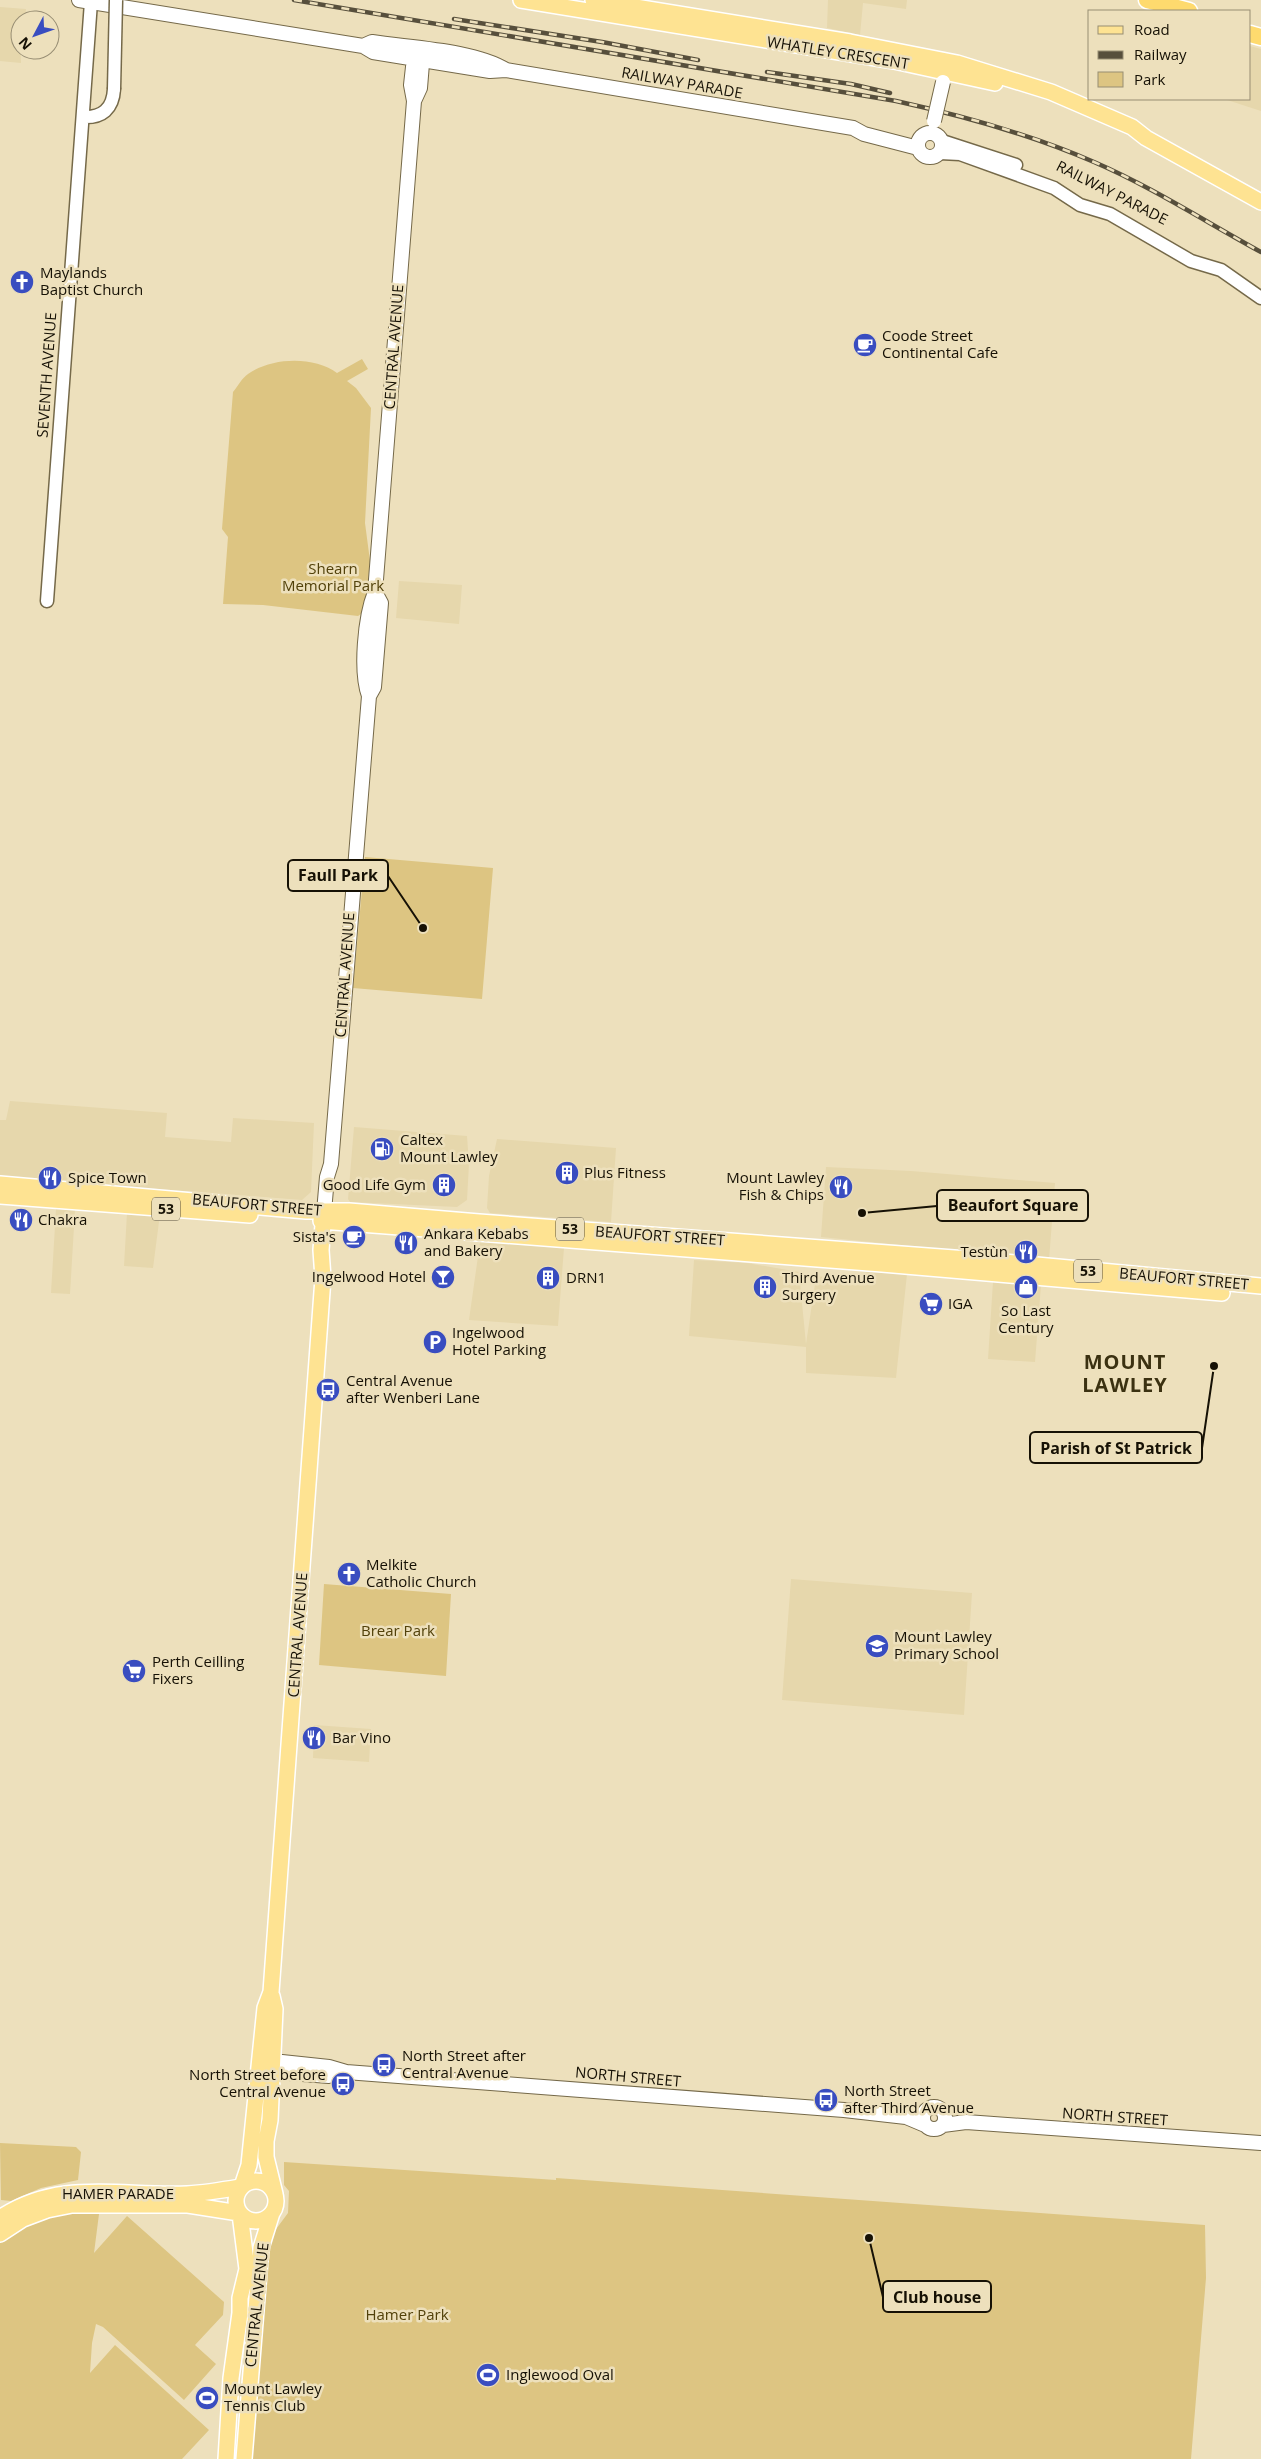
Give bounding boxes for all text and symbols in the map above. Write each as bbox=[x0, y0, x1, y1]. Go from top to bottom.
north arrow bbox=[10, 10, 60, 60]
legend bbox=[1088, 10, 1251, 100]
text: Road bbox=[1134, 19, 1170, 39]
street label: WHATLEY CRESCENT bbox=[766, 31, 911, 73]
text: N bbox=[14, 33, 36, 54]
text: Railway bbox=[1134, 44, 1187, 64]
street label: RAILWAY PARADE bbox=[620, 61, 744, 103]
text: Park bbox=[1134, 69, 1165, 89]
street label: RAILWAY PARADE bbox=[1053, 155, 1172, 229]
place label: Maylands Baptist Church bbox=[40, 262, 143, 299]
church icon: Maylands Baptist Church bbox=[9, 269, 35, 295]
street label: CENTRAL AVENUE bbox=[379, 284, 407, 410]
street label: SEVENTH AVENUE bbox=[32, 312, 60, 438]
place label: Coode Street Continental Cafe bbox=[882, 325, 998, 362]
cafe icon: Coode Street Continental Cafe bbox=[852, 332, 878, 358]
park label: Shearn Memorial Park bbox=[282, 558, 384, 595]
callout: Faull Park bbox=[288, 860, 388, 891]
text: Faull Park bbox=[298, 864, 378, 886]
street label: CENTRAL AVENUE bbox=[330, 912, 358, 1038]
place label: Caltex Mount Lawley bbox=[400, 1129, 498, 1166]
fuel station icon: Caltex Mount Lawley bbox=[369, 1136, 395, 1162]
building icon: Plus Fitness bbox=[554, 1160, 580, 1186]
place label: Plus Fitness bbox=[584, 1162, 666, 1182]
restaurant icon: Spice Town bbox=[37, 1165, 63, 1191]
place label: Spice Town bbox=[68, 1167, 147, 1187]
place label: Mount Lawley Fish & Chips bbox=[726, 1167, 824, 1204]
building icon: Good Life Gym bbox=[431, 1172, 457, 1198]
place label: Good Life Gym bbox=[323, 1174, 426, 1194]
restaurant icon: Mount Lawley Fish & Chips bbox=[828, 1174, 854, 1200]
street label: BEAUFORT STREET bbox=[191, 1188, 323, 1220]
callout: Beaufort Square bbox=[937, 1190, 1088, 1221]
text: Beaufort Square bbox=[948, 1194, 1078, 1216]
road number: 53 bbox=[152, 1198, 180, 1220]
restaurant icon: Chakra bbox=[8, 1207, 34, 1233]
place label: Chakra bbox=[38, 1209, 87, 1229]
road number: 53 bbox=[556, 1218, 584, 1240]
street label: BEAUFORT STREET bbox=[595, 1220, 726, 1250]
place label: Ankara Kebabs and Bakery bbox=[424, 1223, 529, 1260]
cafe icon: Sista's bbox=[341, 1224, 367, 1250]
place label: Sista's bbox=[293, 1226, 336, 1246]
restaurant icon: Ankara Kebabs and Bakery bbox=[393, 1230, 419, 1256]
restaurant icon: Testùn bbox=[1013, 1239, 1039, 1265]
place label: Testùn bbox=[960, 1241, 1008, 1261]
road number: 53 bbox=[1074, 1260, 1102, 1282]
street label: BEAUFORT STREET bbox=[1118, 1262, 1250, 1294]
bar icon: Ingelwood Hotel bbox=[430, 1264, 456, 1290]
building icon: DRN1 bbox=[535, 1265, 561, 1291]
place label: Ingelwood Hotel bbox=[312, 1266, 426, 1286]
place label: DRN1 bbox=[566, 1267, 606, 1287]
place label: Third Avenue Surgery bbox=[782, 1267, 875, 1304]
building icon: Third Avenue Surgery bbox=[752, 1274, 778, 1300]
shop icon: So Last Century bbox=[1013, 1274, 1039, 1300]
supermarket icon: IGA bbox=[918, 1291, 944, 1317]
place label: IGA bbox=[948, 1293, 973, 1313]
place label: So Last Century bbox=[998, 1300, 1054, 1337]
place label: Ingelwood Hotel Parking bbox=[452, 1322, 546, 1359]
parking icon: Ingelwood Hotel Parking bbox=[422, 1329, 448, 1355]
district label: MOUNT LAWLEY bbox=[1082, 1348, 1168, 1398]
place label: Central Avenue after Wenberi Lane bbox=[346, 1370, 480, 1407]
bus stop icon: Central Avenue after Wenberi Lane bbox=[315, 1377, 341, 1403]
callout: Parish of St Patrick bbox=[1030, 1432, 1202, 1463]
text: Parish of St Patrick bbox=[1040, 1437, 1192, 1459]
place label: Melkite Catholic Church bbox=[366, 1554, 476, 1591]
church icon: Melkite Catholic Church bbox=[336, 1561, 362, 1587]
street label: CENTRAL AVENUE bbox=[283, 1572, 311, 1698]
park label: Brear Park bbox=[361, 1620, 435, 1640]
place label: Mount Lawley Primary School bbox=[894, 1626, 999, 1663]
school or university icon: Mount Lawley Primary School bbox=[864, 1633, 890, 1659]
place label: Perth Ceilling Fixers bbox=[152, 1651, 244, 1688]
supermarket icon: Perth Ceilling Fixers bbox=[121, 1658, 147, 1684]
restaurant icon: Bar Vino bbox=[301, 1725, 327, 1751]
place label: Bar Vino bbox=[332, 1727, 391, 1747]
place label: North Street after Central Avenue bbox=[402, 2045, 526, 2082]
bus stop icon: North Street after Central Avenue bbox=[371, 2052, 397, 2078]
street label: NORTH STREET bbox=[574, 2061, 683, 2091]
place label: North Street before Central Avenue bbox=[189, 2064, 326, 2101]
bus stop icon: North Street before Central Avenue bbox=[330, 2071, 356, 2097]
place label: North Street after Third Avenue bbox=[844, 2080, 974, 2117]
bus stop icon: North Street after Third Avenue bbox=[813, 2087, 839, 2113]
street label: NORTH STREET bbox=[1061, 2102, 1169, 2130]
street label: HAMER PARADE bbox=[62, 2183, 174, 2203]
street label: CENTRAL AVENUE bbox=[240, 2242, 272, 2368]
callout: Club house bbox=[883, 2281, 991, 2312]
text: Club house bbox=[893, 2286, 981, 2308]
park label: Hamer Park bbox=[365, 2304, 449, 2324]
sports icon: Inglewood Oval bbox=[475, 2362, 501, 2388]
place label: Inglewood Oval bbox=[506, 2364, 614, 2384]
place label: Mount Lawley Tennis Club bbox=[224, 2378, 322, 2415]
sports icon: Mount Lawley Tennis Club bbox=[194, 2385, 220, 2411]

